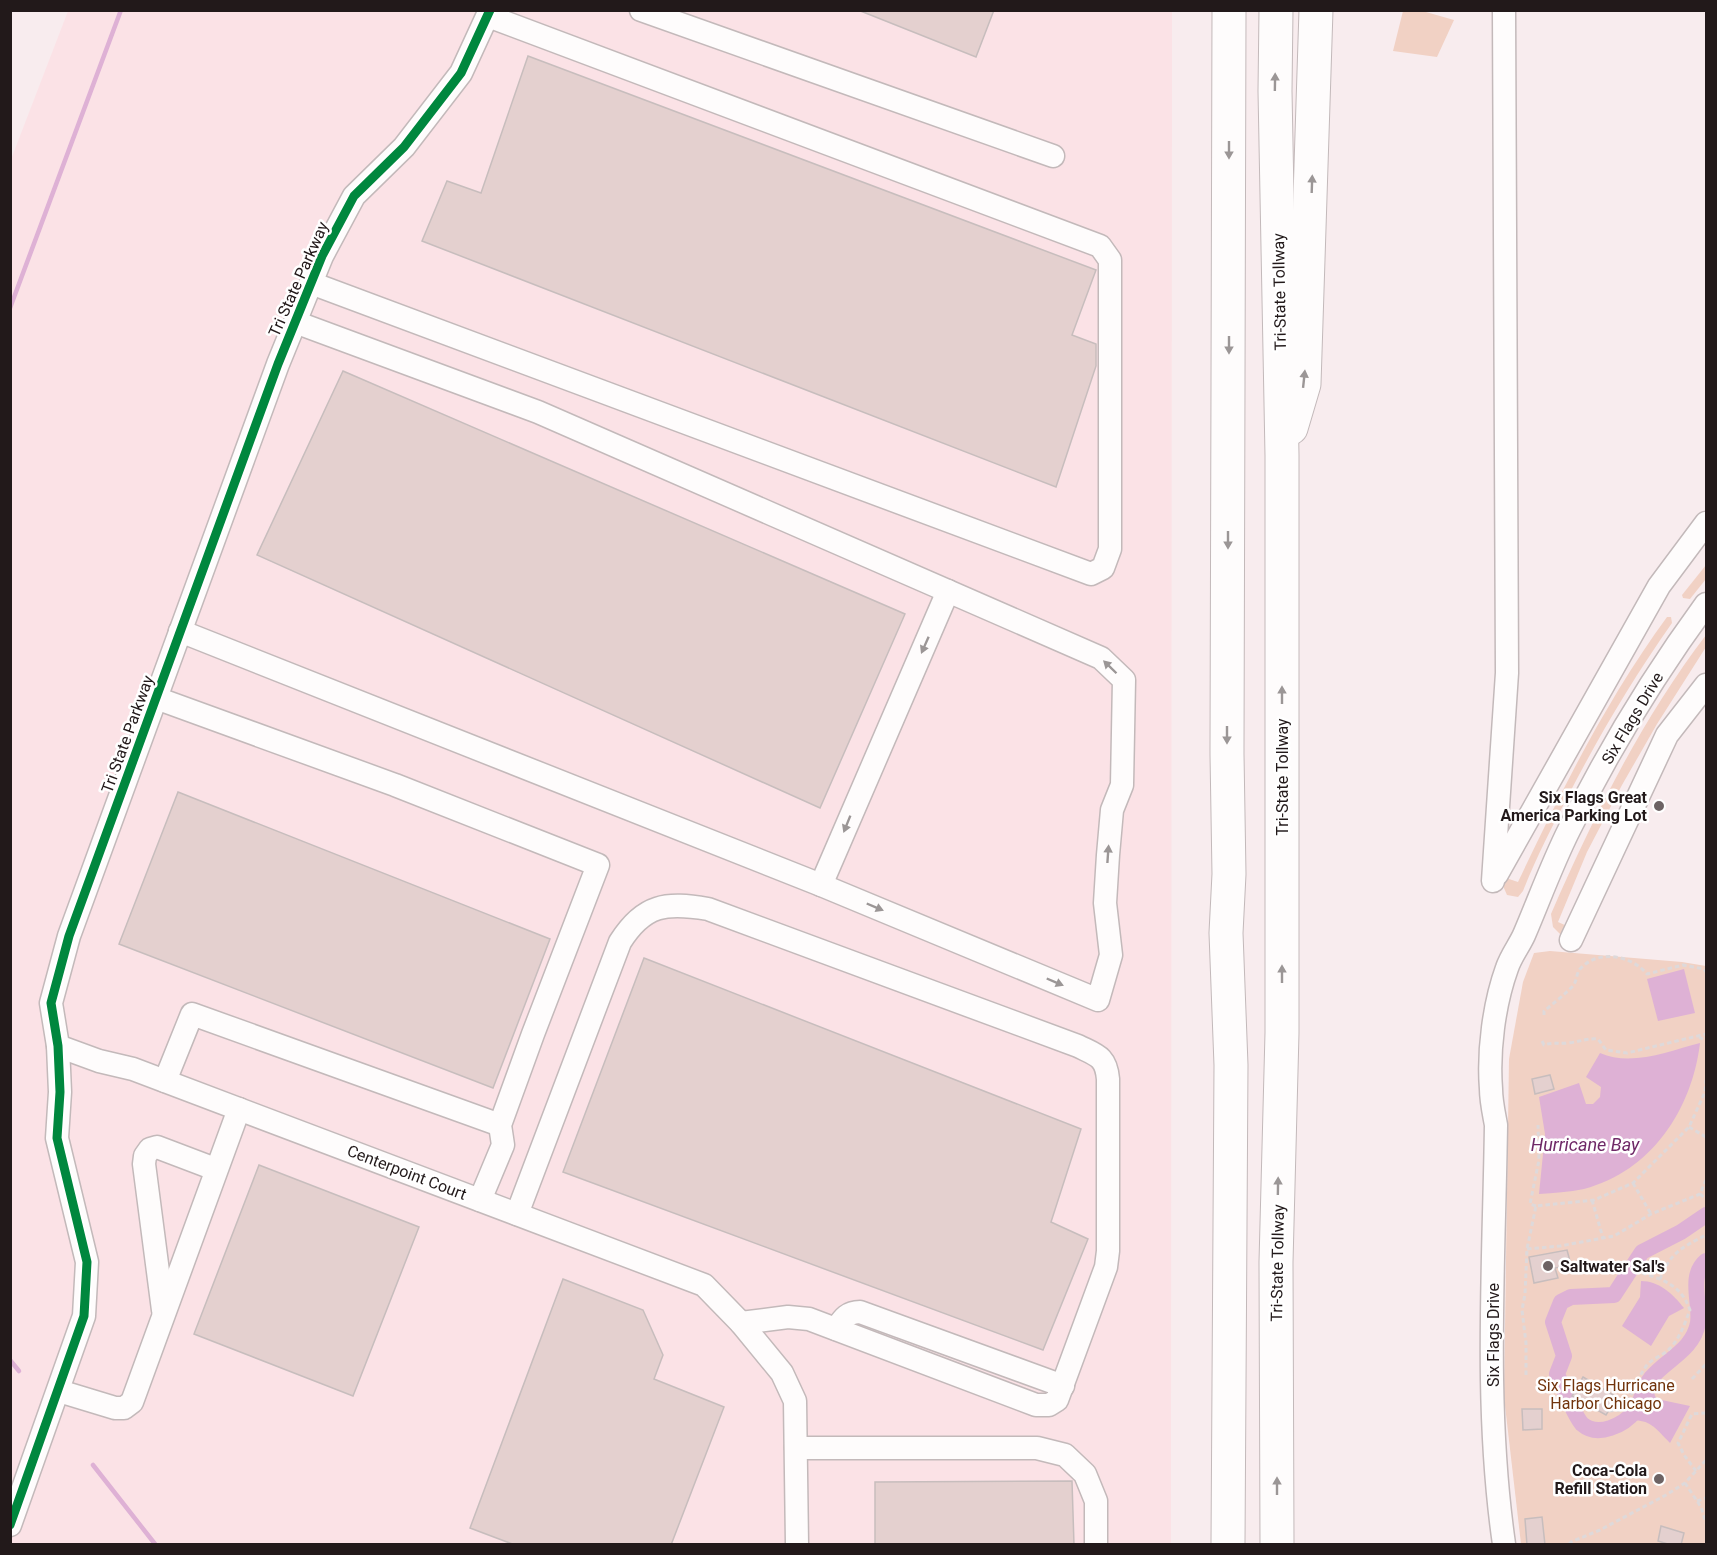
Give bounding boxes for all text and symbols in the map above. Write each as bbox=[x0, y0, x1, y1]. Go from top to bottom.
one-way arrow bbox=[1271, 72, 1280, 91]
one-way arrow bbox=[1224, 141, 1234, 160]
one-way arrow bbox=[1307, 175, 1317, 194]
street label: Tri State Parkway bbox=[265, 218, 332, 340]
street label: Tri-State Tollway bbox=[1269, 233, 1290, 351]
one-way arrow bbox=[1224, 336, 1234, 355]
one-way arrow bbox=[1299, 370, 1309, 389]
one-way arrow bbox=[1224, 531, 1233, 550]
one-way arrow bbox=[919, 636, 929, 654]
one-way arrow bbox=[1103, 660, 1117, 674]
street label: Six Flags Drive bbox=[1598, 669, 1667, 768]
street label: Tri State Parkway bbox=[97, 672, 158, 796]
one-way arrow bbox=[1277, 686, 1287, 705]
street label: Tri-State Tollway bbox=[1273, 718, 1292, 836]
one-way arrow bbox=[1222, 726, 1232, 745]
place label: Six Flags Great America Parking Lot bbox=[1500, 788, 1648, 825]
marker: Six Flags Great America Parking Lot bbox=[1652, 799, 1666, 813]
one-way arrow bbox=[842, 815, 851, 833]
one-way arrow bbox=[1103, 844, 1113, 863]
one-way arrow bbox=[866, 903, 884, 912]
one-way arrow bbox=[1277, 965, 1287, 984]
one-way arrow bbox=[1046, 978, 1064, 987]
water label: Hurricane Bay bbox=[1531, 1134, 1640, 1155]
street label: Centerpoint Court bbox=[344, 1141, 469, 1204]
one-way arrow bbox=[1273, 1177, 1283, 1196]
street label: Tri-State Tollway bbox=[1267, 1204, 1288, 1322]
place label: Saltwater Sal's bbox=[1560, 1257, 1665, 1276]
marker: Saltwater Sal's bbox=[1541, 1259, 1555, 1273]
street label: Six Flags Drive bbox=[1484, 1283, 1503, 1387]
park label: Six Flags Hurricane Harbor Chicago bbox=[1537, 1376, 1675, 1413]
place label: Coca-Cola Refill Station bbox=[1554, 1461, 1647, 1498]
marker: Coca-Cola Refill Station bbox=[1652, 1472, 1666, 1486]
one-way arrow bbox=[1272, 1477, 1282, 1496]

